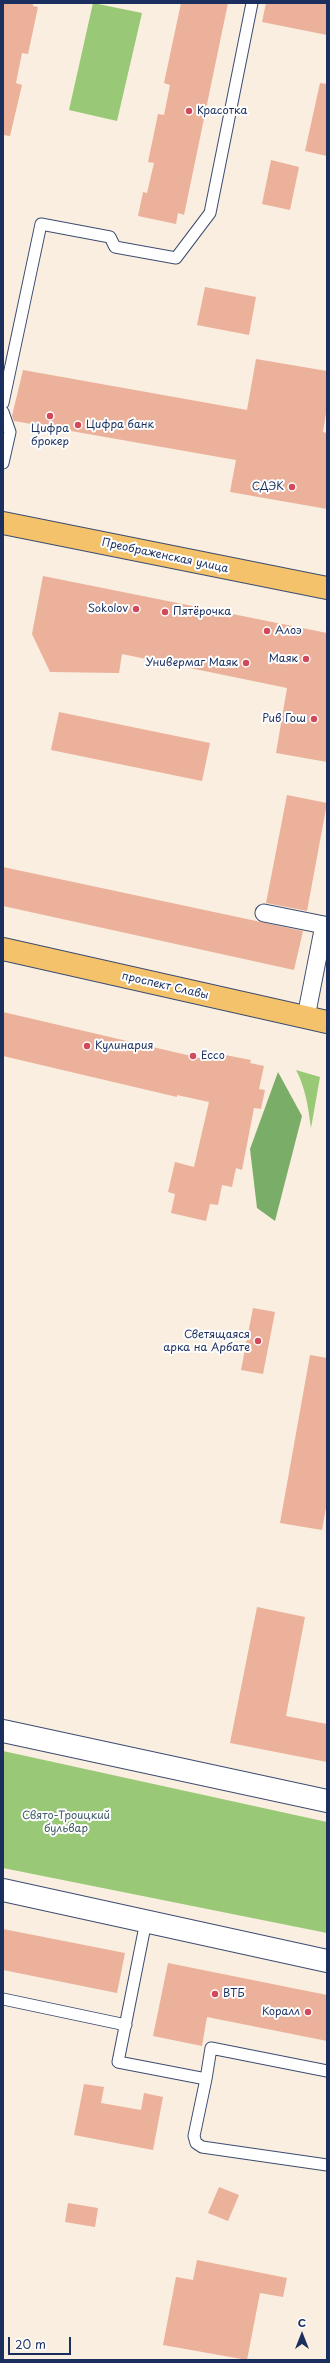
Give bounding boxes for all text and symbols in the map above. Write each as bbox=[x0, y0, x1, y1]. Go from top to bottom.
place label: Красотка bbox=[197, 104, 247, 118]
marker: Красотка bbox=[184, 106, 194, 116]
marker: Цифра брокер bbox=[45, 411, 55, 421]
place label: Цифра банк bbox=[86, 418, 154, 432]
marker: Цифра банк bbox=[73, 420, 83, 430]
place label: Цифра брокер bbox=[31, 422, 69, 448]
place label: СДЭК bbox=[252, 480, 284, 494]
marker: СДЭК bbox=[287, 482, 297, 492]
street label: Преображенская улица bbox=[100, 536, 230, 576]
place label: Sokolov bbox=[88, 602, 128, 616]
marker: Sokolov bbox=[131, 604, 141, 614]
place label: Пятёрочка bbox=[173, 605, 231, 619]
marker: Пятёрочка bbox=[160, 607, 170, 617]
place label: Алоэ bbox=[275, 624, 302, 638]
marker: Алоэ bbox=[262, 626, 272, 636]
place label: Маяк bbox=[269, 652, 298, 666]
marker: Маяк bbox=[301, 654, 311, 664]
place label: Универмаг Маяк bbox=[145, 656, 238, 670]
marker: Универмаг Маяк bbox=[241, 658, 251, 668]
place label: Рив Гош bbox=[262, 712, 306, 726]
marker: Рив Гош bbox=[309, 714, 319, 724]
street label: проспект Славы bbox=[120, 970, 210, 1002]
place label: Кулинария bbox=[95, 1039, 153, 1053]
marker: Кулинария bbox=[82, 1041, 92, 1051]
place label: Ecco bbox=[201, 1049, 225, 1063]
marker: Ecco bbox=[188, 1051, 198, 1061]
place label: Светящаяся арка на Арбате bbox=[163, 1328, 250, 1354]
marker: Светящаяся арка на Арбате bbox=[253, 1336, 263, 1346]
park label: Свято-Троицкий бульвар bbox=[22, 1809, 110, 1835]
place label: ВТБ bbox=[223, 1987, 245, 2001]
marker: ВТБ bbox=[210, 1989, 220, 1999]
place label: Коралл bbox=[262, 2005, 300, 2019]
marker: Коралл bbox=[303, 2007, 313, 2017]
text: С bbox=[298, 2314, 306, 2331]
north arrow bbox=[282, 2315, 322, 2355]
scale bar bbox=[10, 2329, 73, 2355]
text: 20 m bbox=[15, 2335, 46, 2353]

